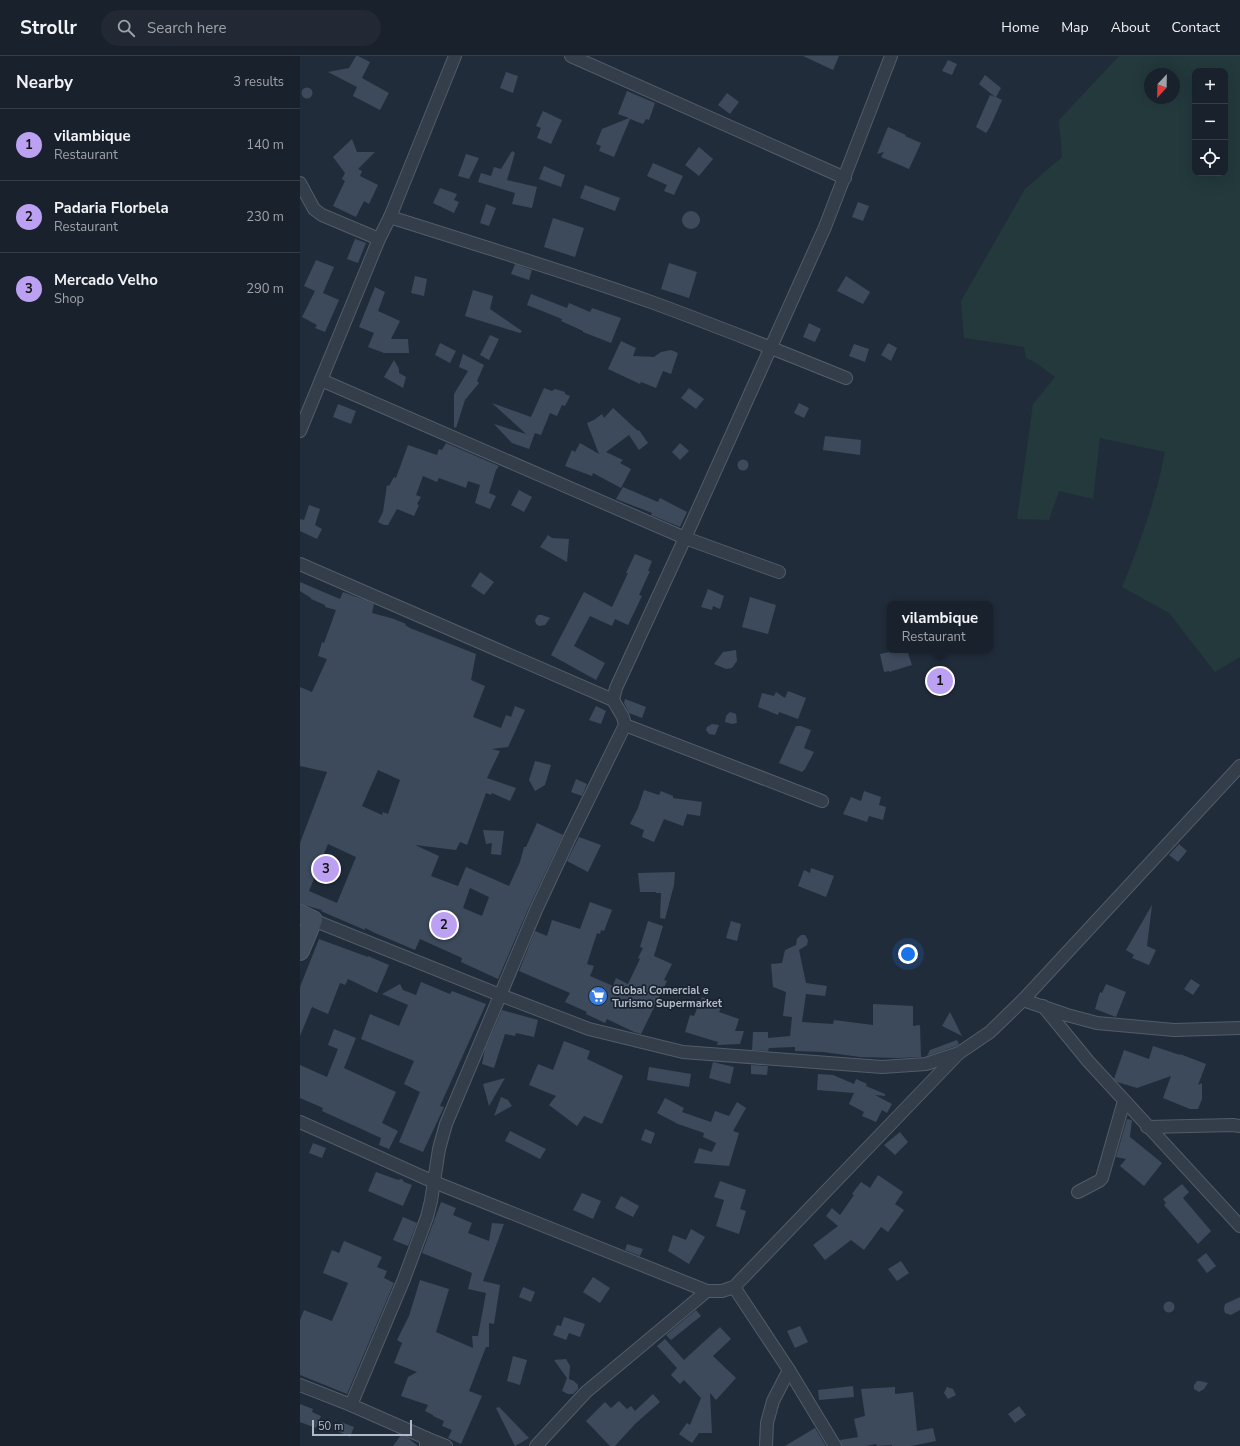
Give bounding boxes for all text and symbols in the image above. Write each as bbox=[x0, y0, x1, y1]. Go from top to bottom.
search box bbox=[101, 10, 381, 46]
text: Strollr bbox=[20, 15, 77, 41]
icon: search bbox=[115, 17, 137, 39]
text: Search here bbox=[147, 18, 227, 38]
text: Home bbox=[1001, 18, 1039, 37]
text: Map bbox=[1061, 18, 1089, 37]
text: About bbox=[1111, 18, 1150, 37]
text: Contact bbox=[1172, 18, 1220, 37]
north arrow bbox=[1144, 68, 1180, 104]
map controls bbox=[1192, 68, 1228, 176]
button: + bbox=[1192, 68, 1228, 104]
text: Nearby bbox=[16, 71, 73, 94]
text: 3 results bbox=[233, 73, 284, 91]
button: − bbox=[1192, 104, 1228, 140]
text: vilambique bbox=[54, 126, 131, 146]
text: 1 bbox=[25, 136, 33, 154]
text: 140 m bbox=[246, 136, 284, 154]
button: locate bbox=[1192, 140, 1228, 176]
text: Restaurant bbox=[54, 146, 118, 164]
text: Padaria Florbela bbox=[54, 198, 169, 218]
text: 2 bbox=[25, 208, 33, 226]
text: 230 m bbox=[246, 208, 284, 226]
text: Restaurant bbox=[54, 218, 118, 236]
text: Mercado Velho bbox=[54, 270, 158, 290]
text: 3 bbox=[25, 280, 33, 298]
text: 290 m bbox=[246, 280, 284, 298]
text: Shop bbox=[54, 290, 84, 308]
popup bbox=[887, 601, 993, 653]
text: vilambique bbox=[902, 608, 978, 628]
text: Restaurant bbox=[902, 628, 966, 646]
pin: 1 bbox=[927, 666, 953, 696]
pin: 3 bbox=[313, 854, 339, 884]
pin: 2 bbox=[431, 910, 457, 940]
your location bbox=[898, 944, 918, 964]
place label: Global Comercial e Turismo Supermarket bbox=[612, 983, 723, 1011]
supermarket icon: Global Comercial e Turismo Supermarket bbox=[587, 985, 609, 1007]
scale bar bbox=[312, 1418, 412, 1437]
text: 50 m bbox=[318, 1419, 343, 1434]

